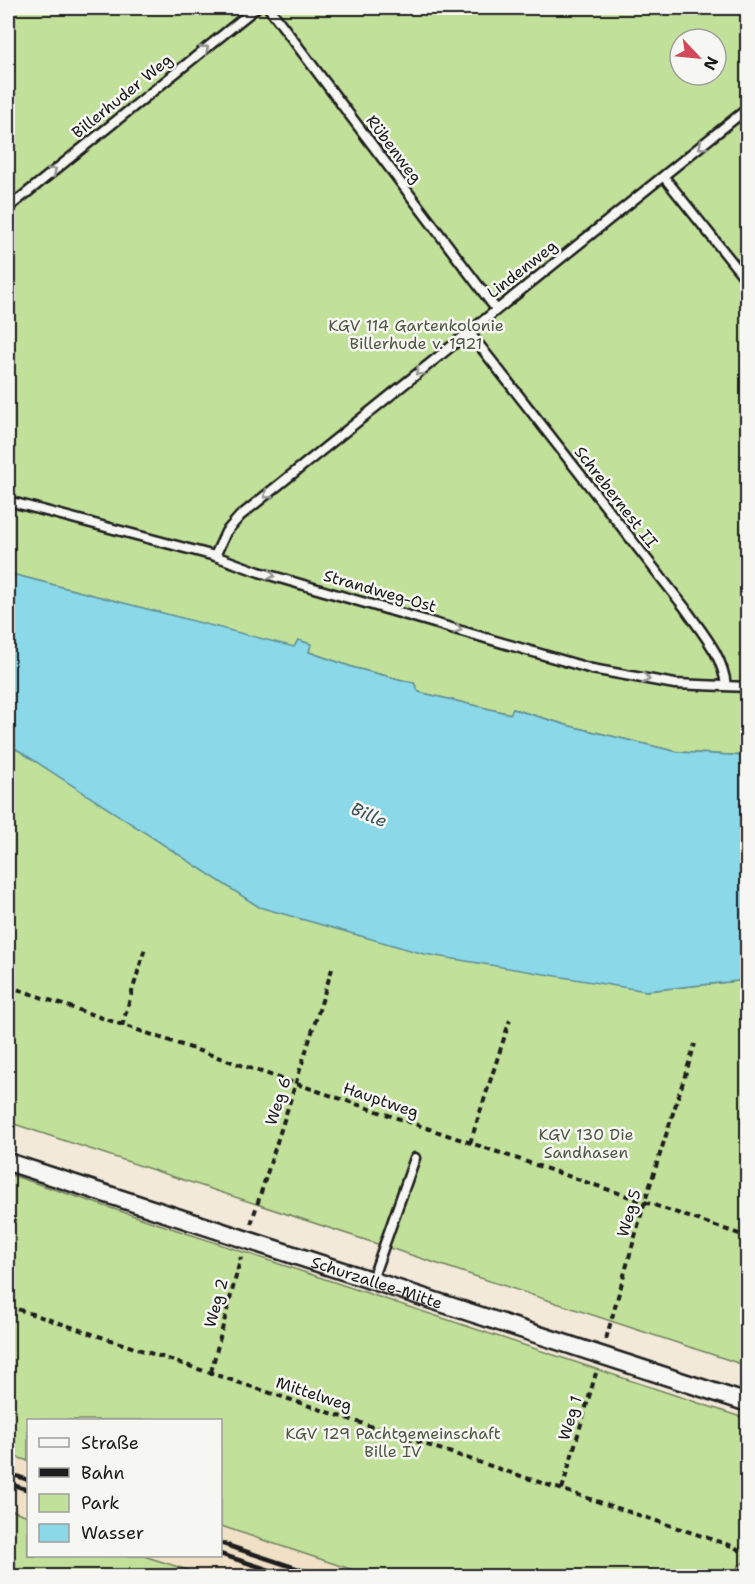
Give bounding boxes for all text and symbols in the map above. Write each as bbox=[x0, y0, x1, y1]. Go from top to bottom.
north arrow bbox=[668, 27, 728, 87]
one-way arrow bbox=[198, 45, 209, 56]
street label: Billerhuder Weg bbox=[68, 49, 177, 143]
text: N bbox=[699, 53, 723, 74]
street label: Rübenweg bbox=[361, 111, 427, 188]
one-way arrow bbox=[698, 138, 709, 149]
one-way arrow bbox=[46, 168, 57, 179]
street label: Lindenweg bbox=[483, 235, 561, 303]
park label: KGV 114 Gartenkolonie Billerhude v. 1921 bbox=[328, 315, 504, 354]
one-way arrow bbox=[415, 365, 426, 376]
street label: Schrebernest II bbox=[570, 442, 662, 552]
one-way arrow bbox=[263, 487, 274, 498]
street label: Strandweg-Ost bbox=[321, 565, 439, 617]
one-way arrow bbox=[265, 568, 276, 580]
one-way arrow bbox=[452, 622, 463, 634]
one-way arrow bbox=[641, 672, 651, 685]
water label: Bille bbox=[347, 797, 391, 833]
street label: Weg 6 bbox=[260, 1074, 296, 1128]
street label: Hauptweg bbox=[340, 1077, 422, 1123]
park label: KGV 130 Die Sandhasen bbox=[539, 1124, 633, 1163]
street label: Weg 5 bbox=[612, 1187, 646, 1239]
street label: Schurzallee-Mitte bbox=[309, 1251, 445, 1313]
street label: Weg 2 bbox=[199, 1276, 233, 1330]
street label: Mittelweg bbox=[273, 1372, 355, 1416]
street label: Weg 1 bbox=[553, 1393, 587, 1443]
legend bbox=[27, 1419, 222, 1557]
park label: KGV 129 Pachtgemeinschaft Bille IV bbox=[285, 1423, 501, 1462]
text: Straße bbox=[81, 1431, 139, 1455]
text: Bahn bbox=[81, 1461, 125, 1485]
text: Park bbox=[81, 1491, 120, 1515]
text: Wasser bbox=[81, 1521, 144, 1545]

